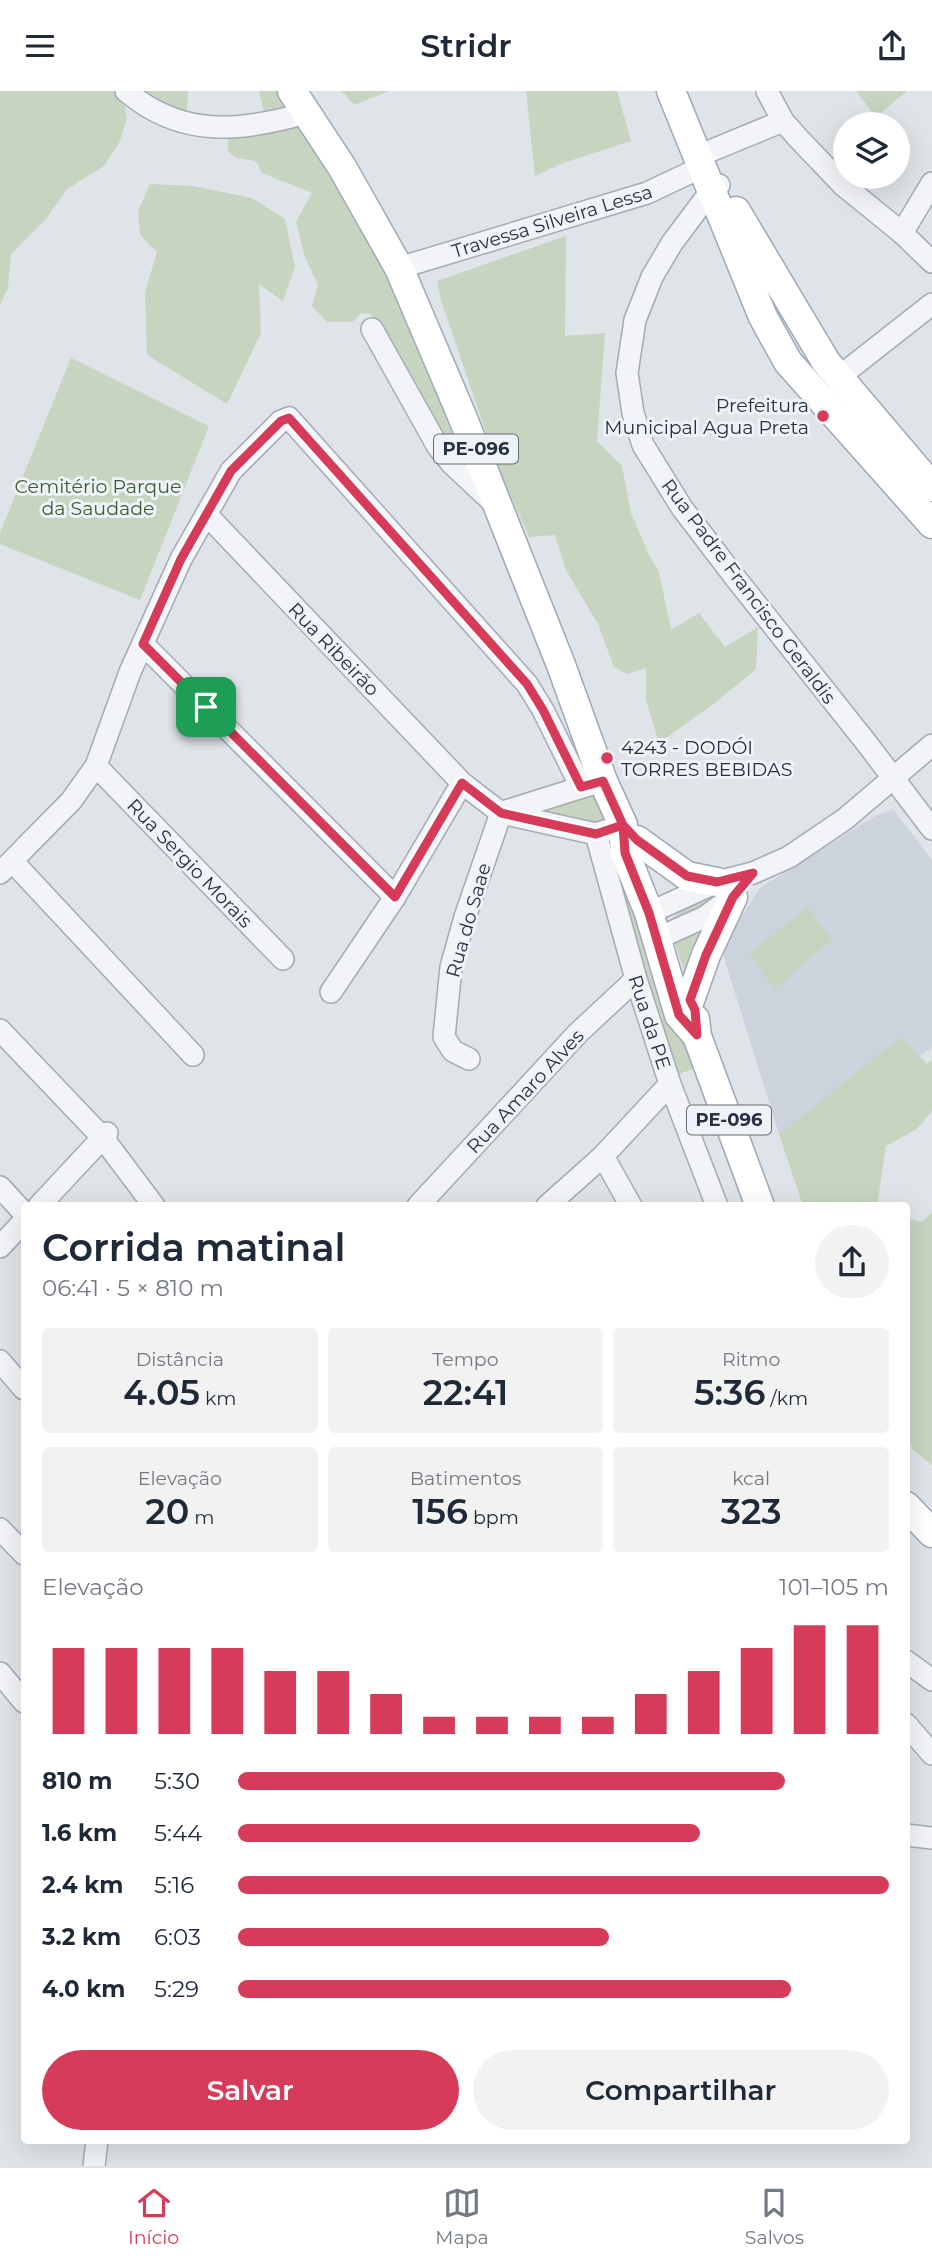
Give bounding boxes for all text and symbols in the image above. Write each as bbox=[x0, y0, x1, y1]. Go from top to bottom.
text: Stridr bbox=[420, 26, 512, 65]
icon: menu bbox=[21, 27, 59, 65]
icon: share bbox=[873, 27, 911, 65]
map controls bbox=[833, 112, 910, 189]
button: layers bbox=[833, 112, 910, 189]
street label: Travessa Silveira Lessa bbox=[449, 180, 655, 263]
place label: Prefeitura Municipal Agua Preta bbox=[604, 394, 809, 439]
marker: Prefeitura Municipal Agua Preta bbox=[815, 408, 831, 424]
road number: PE-096 bbox=[434, 435, 518, 463]
street label: Rua Padre Francisco Geraldis bbox=[656, 474, 841, 708]
park label: Cemitério Parque da Saudade bbox=[15, 475, 182, 520]
street label: Rua Ribeirão bbox=[283, 598, 384, 701]
pin bbox=[176, 677, 236, 737]
icon: arrive bbox=[187, 688, 225, 726]
place label: 4243 - DODÓI TORRES BEBIDAS bbox=[621, 736, 792, 781]
marker: 4243 - DODÓI TORRES BEBIDAS bbox=[599, 750, 615, 766]
street label: Rua Sergio Morais bbox=[122, 794, 257, 933]
street label: Rua do Saae bbox=[441, 860, 496, 980]
street label: Rua da PE bbox=[623, 972, 676, 1072]
street label: Rua Amaro Alves bbox=[462, 1024, 589, 1158]
road number: PE-096 bbox=[687, 1105, 771, 1135]
text: Corrida matinal bbox=[42, 1224, 345, 1271]
button: share bbox=[815, 1225, 889, 1299]
text: 06:41 · 5 × 810 m bbox=[42, 1274, 224, 1302]
text: Distância bbox=[136, 1348, 224, 1371]
text: Tempo bbox=[432, 1348, 499, 1371]
text: Ritmo bbox=[722, 1348, 780, 1371]
text: 4.05 bbox=[123, 1371, 200, 1414]
text: 22:41 bbox=[423, 1371, 508, 1414]
text: 5:36 bbox=[694, 1371, 765, 1414]
text: km bbox=[200, 1387, 236, 1410]
text: /km bbox=[765, 1387, 808, 1410]
text: Elevação bbox=[138, 1467, 222, 1490]
text: Batimentos bbox=[410, 1467, 521, 1490]
text: kcal bbox=[732, 1467, 770, 1490]
text: 20 bbox=[145, 1490, 189, 1533]
text: 156 bbox=[412, 1490, 468, 1533]
text: 323 bbox=[721, 1490, 782, 1533]
text: m bbox=[189, 1506, 214, 1529]
text: bpm bbox=[468, 1506, 519, 1529]
text: Elevação bbox=[42, 1573, 144, 1601]
text: 101–105 m bbox=[779, 1573, 889, 1601]
text: 810 m bbox=[42, 1767, 112, 1795]
text: 5:30 bbox=[154, 1767, 200, 1795]
text: 1.6 km bbox=[42, 1819, 117, 1847]
text: 5:44 bbox=[154, 1819, 202, 1847]
text: 2.4 km bbox=[42, 1871, 123, 1899]
text: 5:16 bbox=[154, 1871, 194, 1899]
text: 3.2 km bbox=[42, 1923, 121, 1951]
text: 6:03 bbox=[154, 1923, 201, 1951]
text: 4.0 km bbox=[42, 1975, 125, 2003]
text: 5:29 bbox=[154, 1975, 199, 2003]
button: Salvar bbox=[42, 2050, 459, 2130]
button: Compartilhar bbox=[473, 2050, 889, 2130]
tab: Início bbox=[128, 2184, 179, 2249]
tab: Mapa bbox=[435, 2184, 489, 2249]
tab: Salvos bbox=[745, 2184, 804, 2249]

